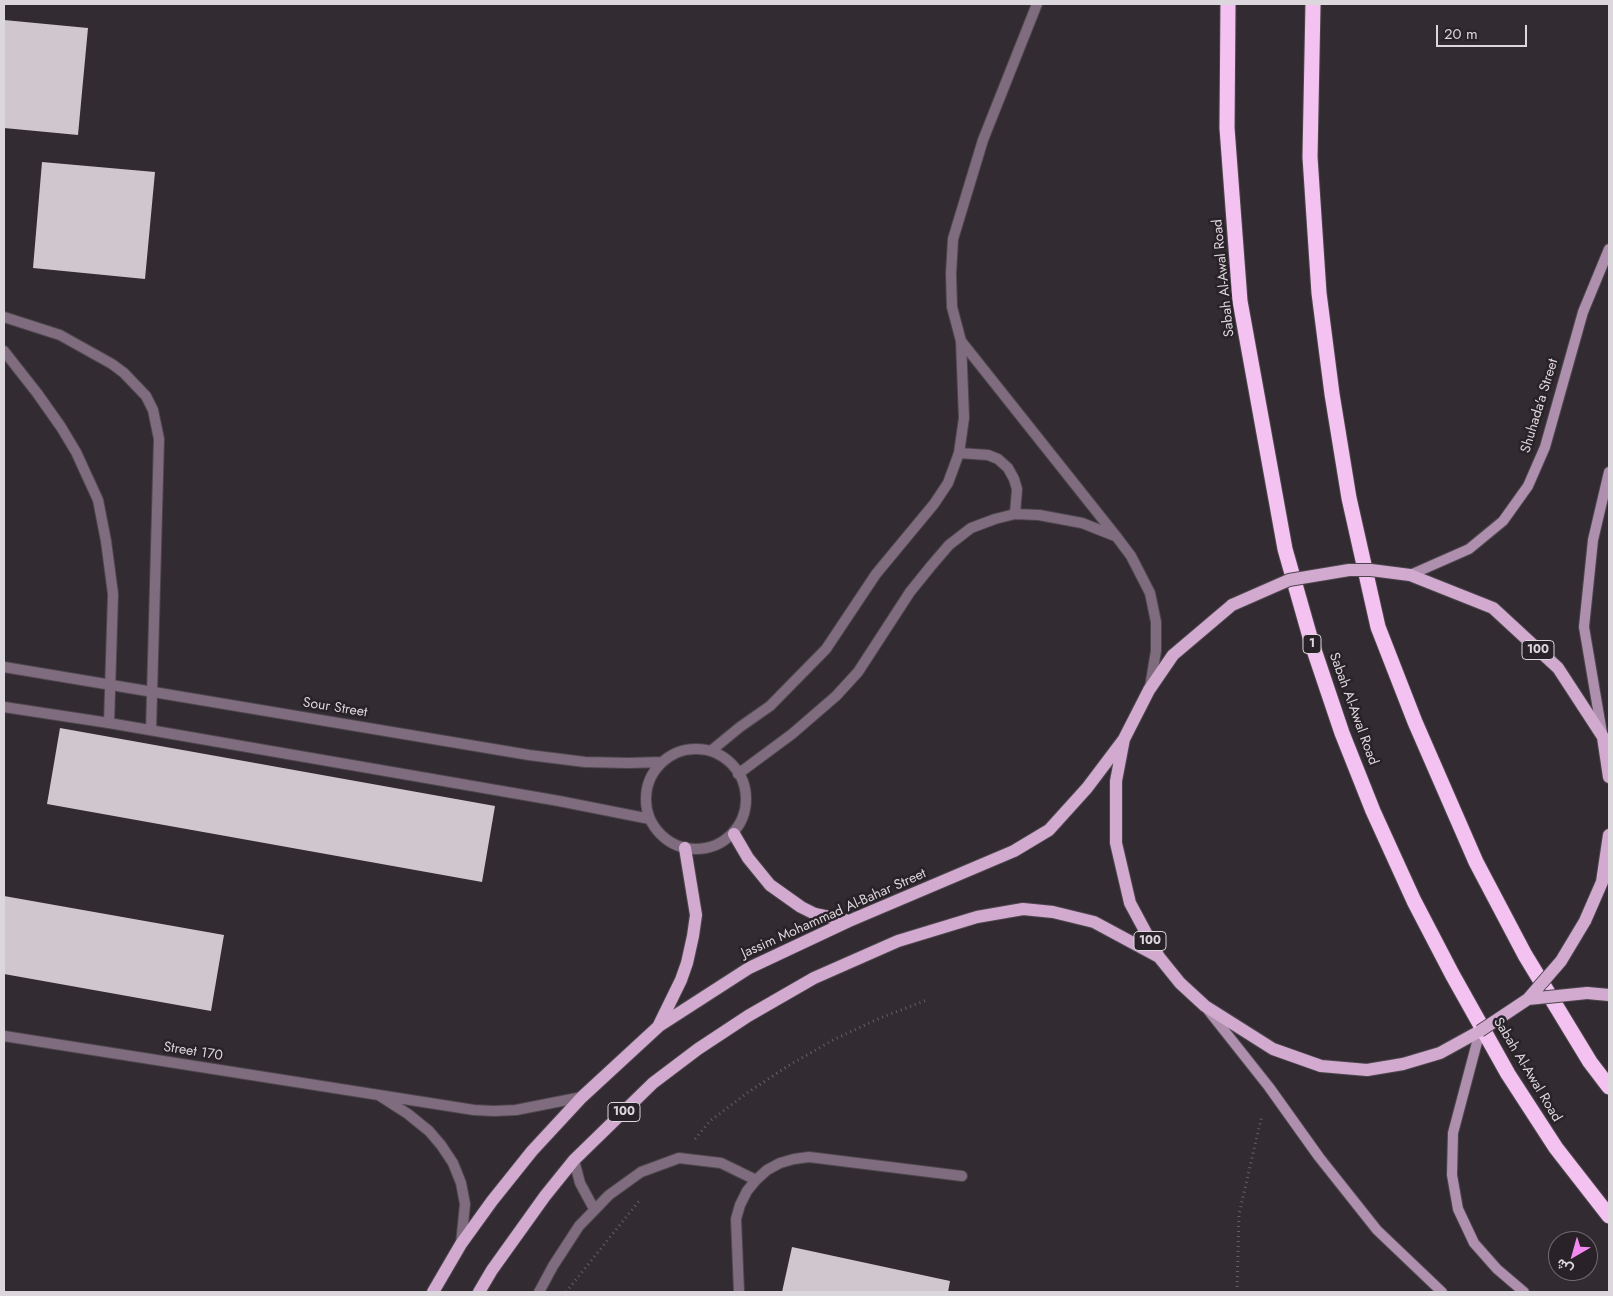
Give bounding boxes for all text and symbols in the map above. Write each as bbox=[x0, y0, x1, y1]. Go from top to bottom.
scale bar bbox=[1438, 15, 1529, 47]
text: 20 m bbox=[1444, 23, 1478, 45]
street label: Sabah Al-Awal Road bbox=[1209, 218, 1239, 338]
street label: Shuhada'a Street bbox=[1518, 357, 1562, 455]
road number: 1 bbox=[1303, 634, 1321, 654]
road number: 100 bbox=[1522, 640, 1554, 660]
street label: Sabah Al-Awal Road bbox=[1325, 650, 1381, 768]
street label: Sour Street bbox=[302, 695, 368, 721]
street label: Jassim Mohammad Al-Bahar Street bbox=[739, 866, 929, 962]
road number: 100 bbox=[1134, 931, 1166, 950]
street label: Sabah Al-Awal Road bbox=[1489, 1015, 1565, 1125]
street label: Street 170 bbox=[162, 1039, 224, 1065]
road number: 100 bbox=[608, 1102, 640, 1122]
north arrow bbox=[1548, 1231, 1598, 1281]
text: ش bbox=[1552, 1254, 1577, 1280]

